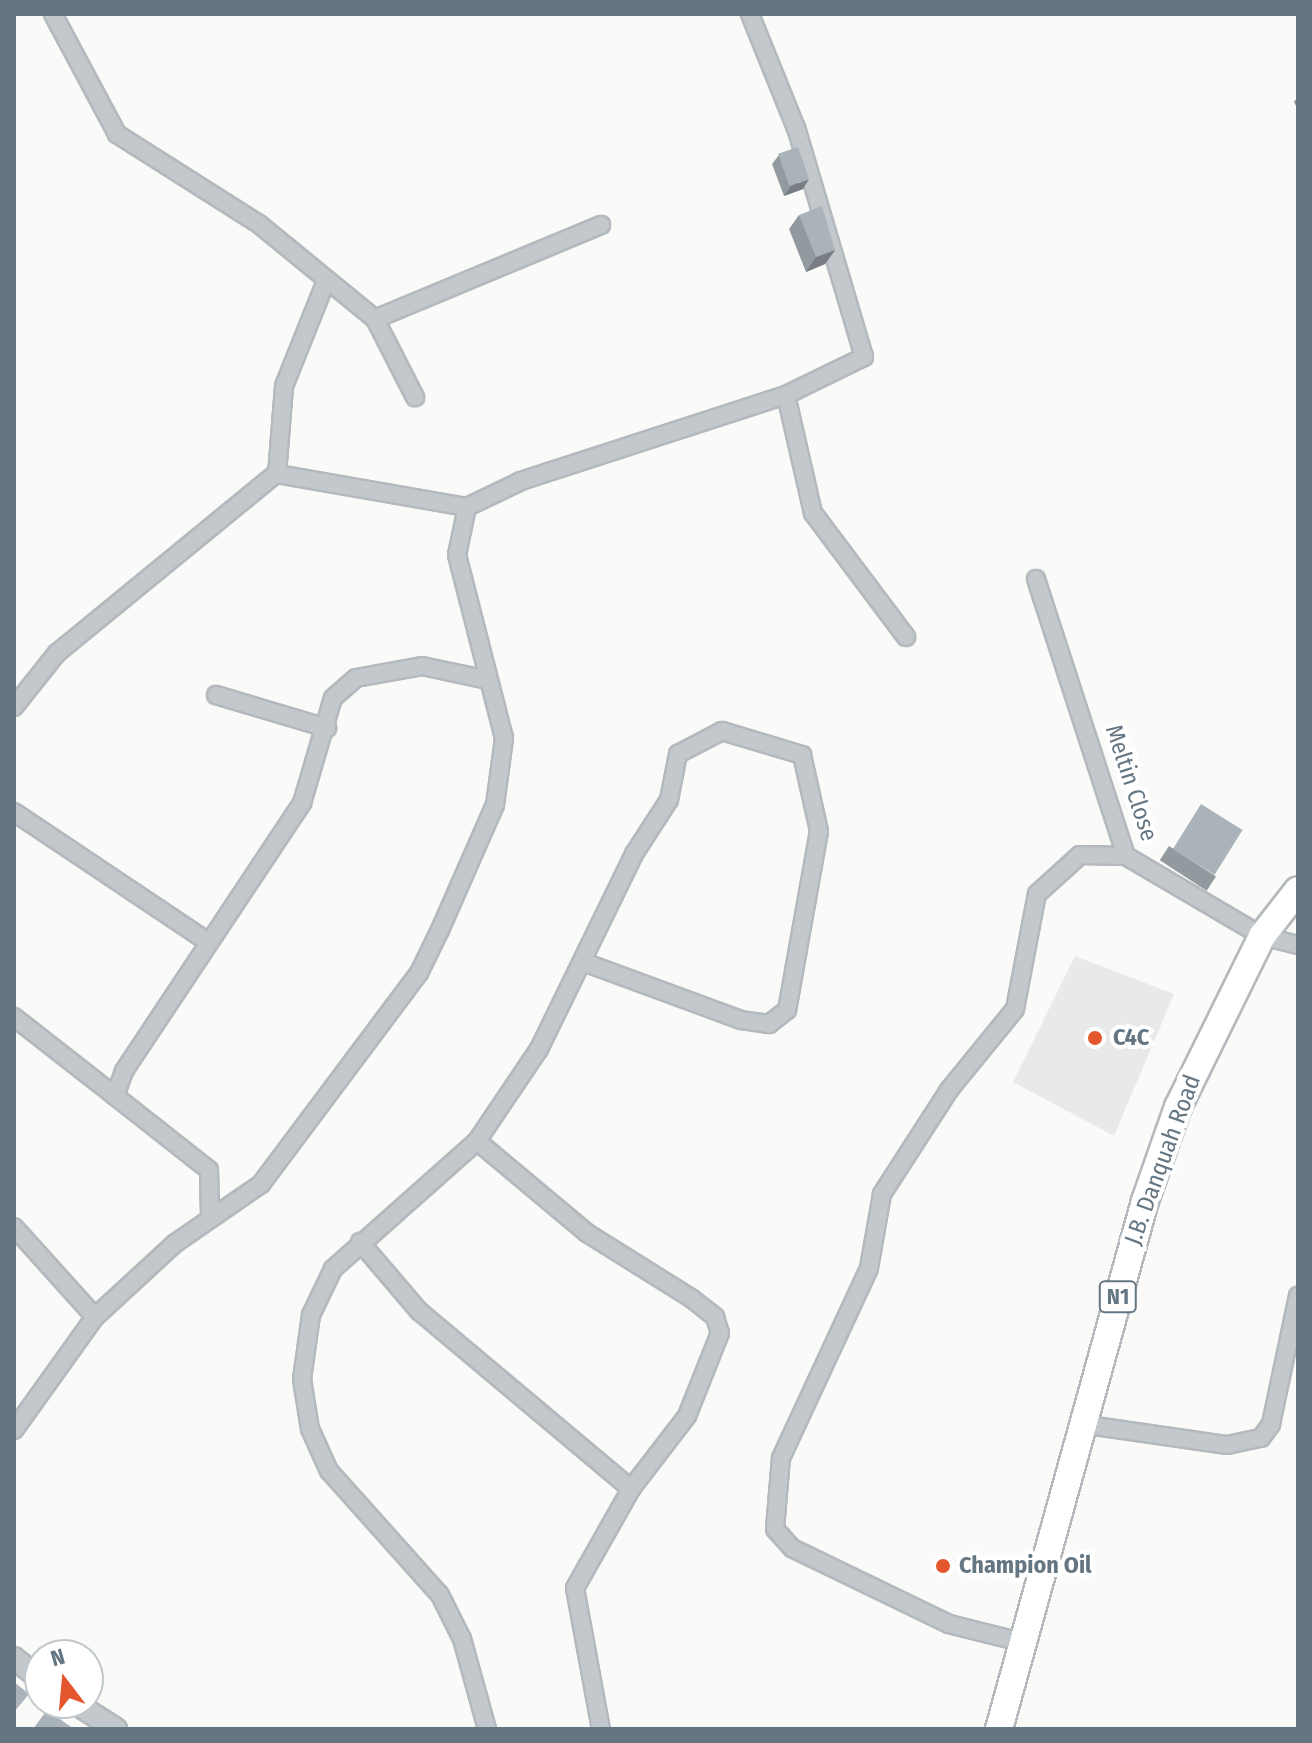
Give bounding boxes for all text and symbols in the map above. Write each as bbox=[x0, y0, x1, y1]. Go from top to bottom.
street label: Meltin Close bbox=[1099, 721, 1163, 845]
place label: C4C bbox=[1113, 1024, 1149, 1052]
marker: C4C bbox=[1084, 1027, 1106, 1049]
street label: J.B. Danquah Road bbox=[1119, 1071, 1207, 1249]
road number: N1 bbox=[1098, 1279, 1138, 1315]
place label: Champion Oil bbox=[959, 1552, 1092, 1580]
marker: Champion Oil bbox=[934, 1557, 952, 1575]
north arrow bbox=[24, 1639, 104, 1719]
text: N bbox=[48, 1643, 68, 1672]

